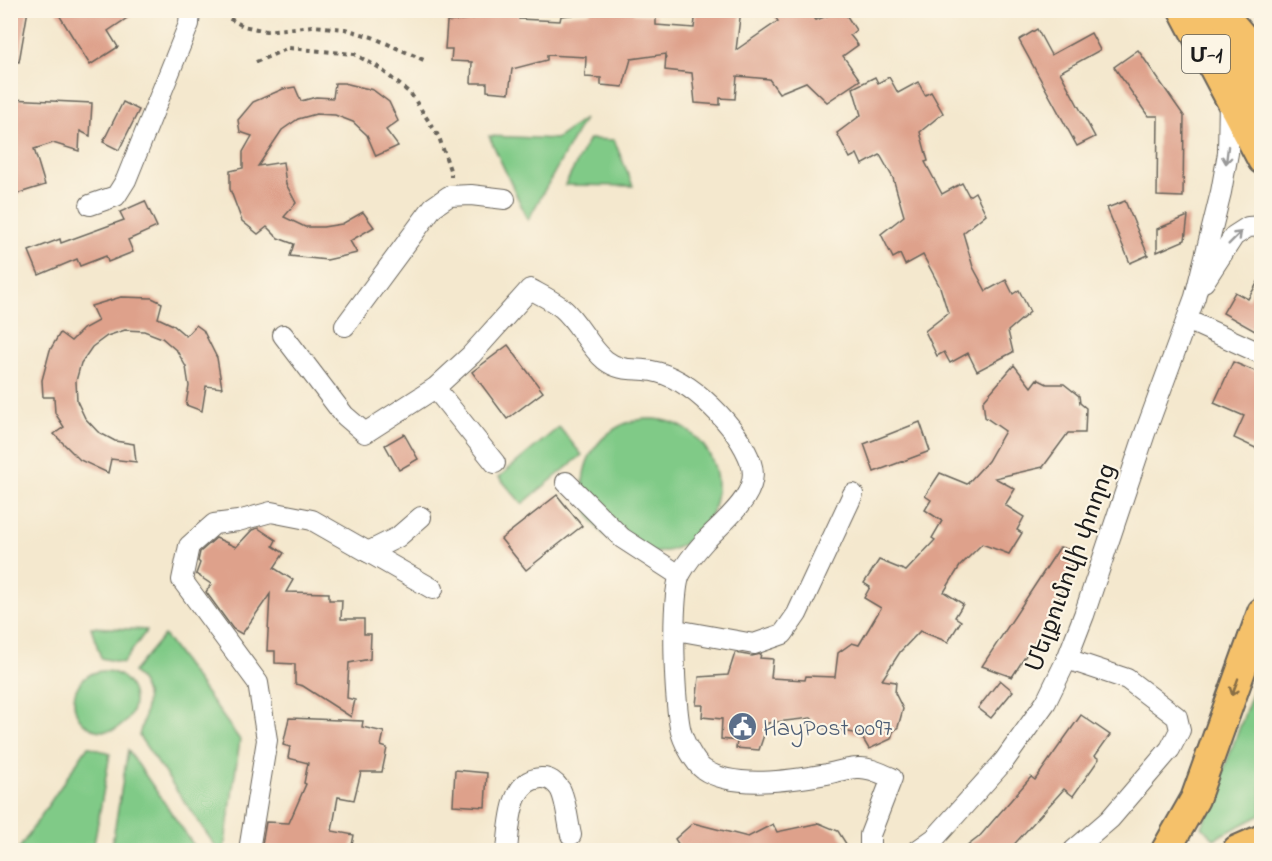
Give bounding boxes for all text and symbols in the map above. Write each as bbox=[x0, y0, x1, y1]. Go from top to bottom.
road number: Մ-1 bbox=[1182, 35, 1230, 73]
one-way arrow bbox=[1221, 145, 1232, 165]
one-way arrow bbox=[1228, 230, 1243, 245]
street label: Մելքումովի փողոց bbox=[1018, 459, 1126, 677]
one-way arrow bbox=[1228, 677, 1239, 696]
public building icon: HayPost 0097 bbox=[726, 711, 758, 743]
place label: HayPost 0097 bbox=[763, 712, 892, 748]

